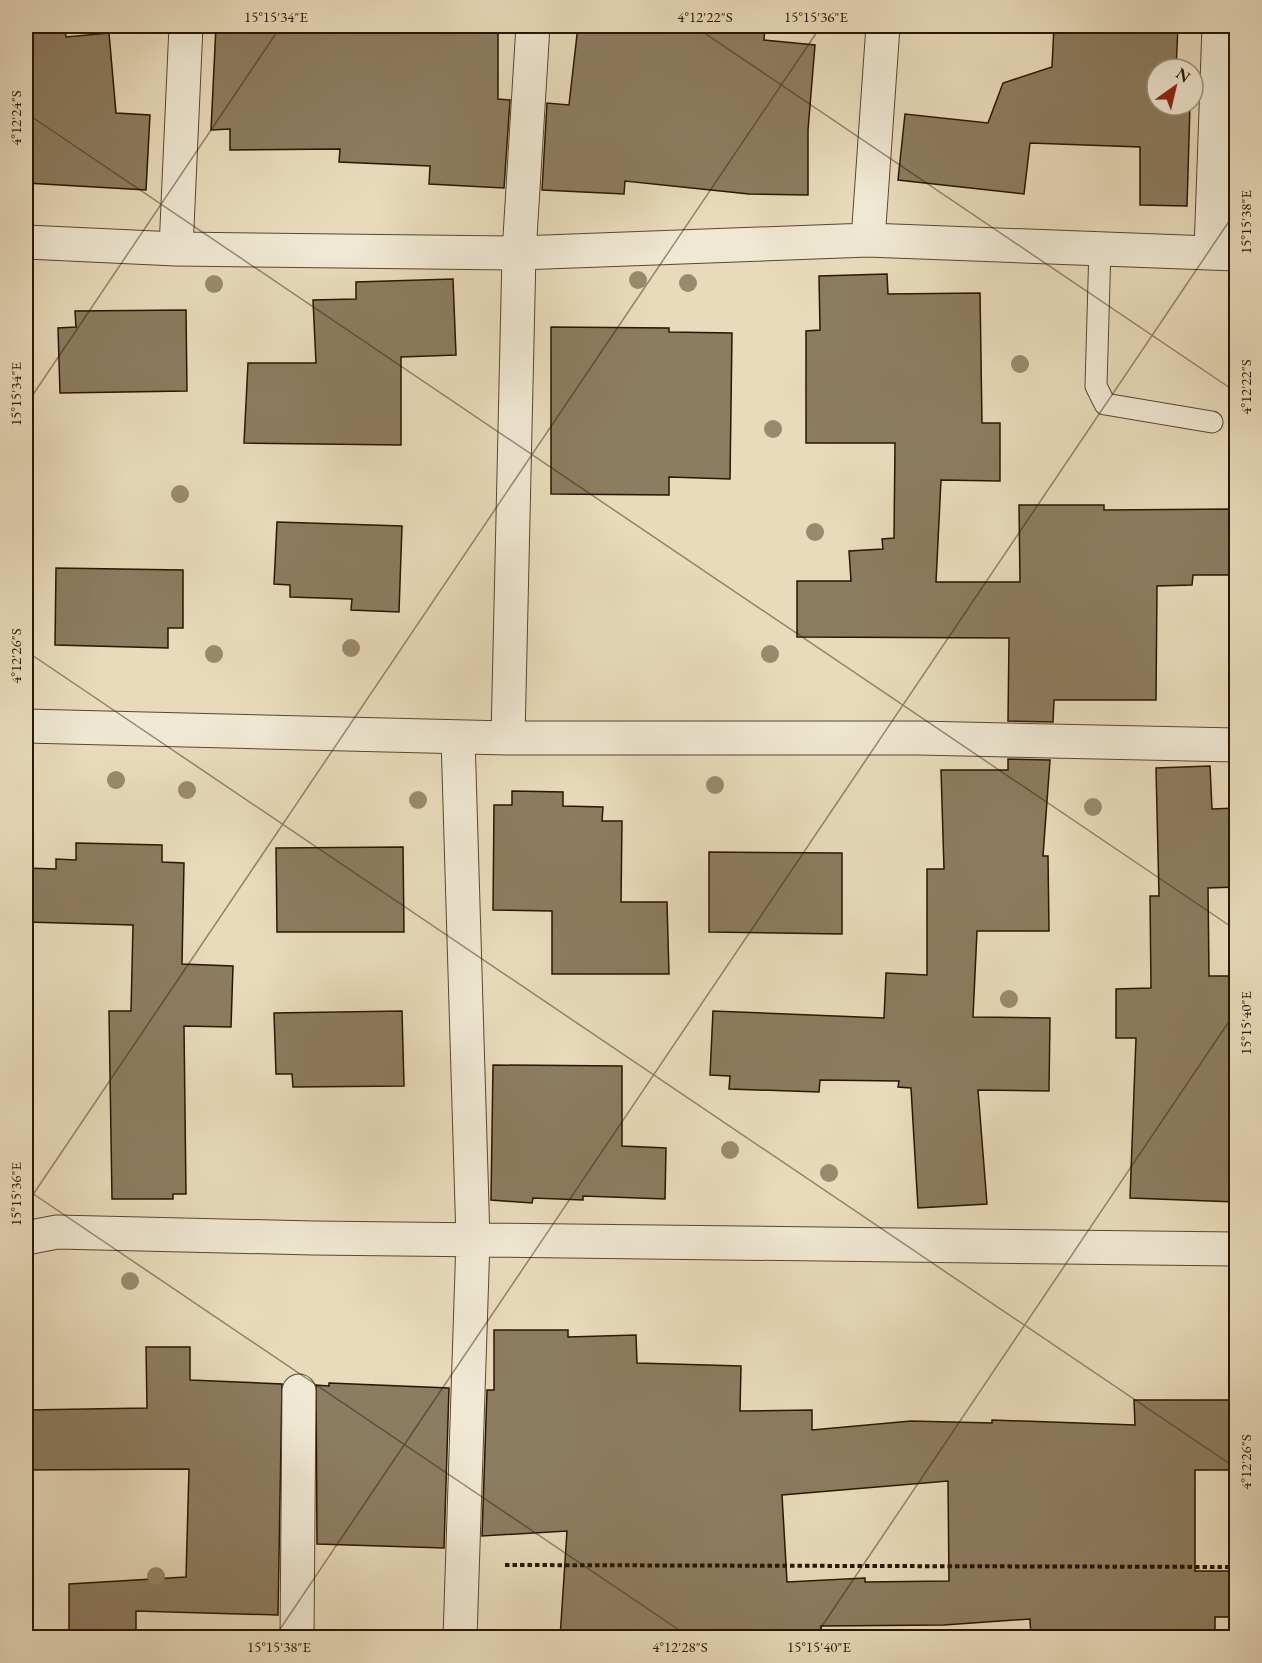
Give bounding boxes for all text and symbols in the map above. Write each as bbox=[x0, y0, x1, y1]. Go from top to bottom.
text: 15°15'34"E bbox=[244, 7, 309, 26]
text: 4°12'22"S bbox=[677, 7, 733, 26]
text: 15°15'36"E bbox=[784, 7, 849, 26]
north arrow bbox=[1145, 57, 1205, 117]
text: N bbox=[1172, 63, 1194, 87]
text: 4°12'24"S bbox=[6, 90, 25, 146]
text: 15°15'38"E bbox=[1236, 189, 1255, 254]
text: 4°12'22"S bbox=[1236, 359, 1255, 415]
text: 15°15'34"E bbox=[6, 361, 25, 426]
text: 4°12'26"S bbox=[6, 628, 25, 684]
text: 15°15'40"E bbox=[1236, 990, 1255, 1055]
text: 15°15'36"E bbox=[6, 1161, 25, 1226]
text: 4°12'26"S bbox=[1236, 1434, 1255, 1490]
text: 15°15'38"E bbox=[247, 1637, 312, 1656]
text: 4°12'28"S bbox=[652, 1637, 708, 1656]
text: 15°15'40"E bbox=[787, 1637, 852, 1656]

